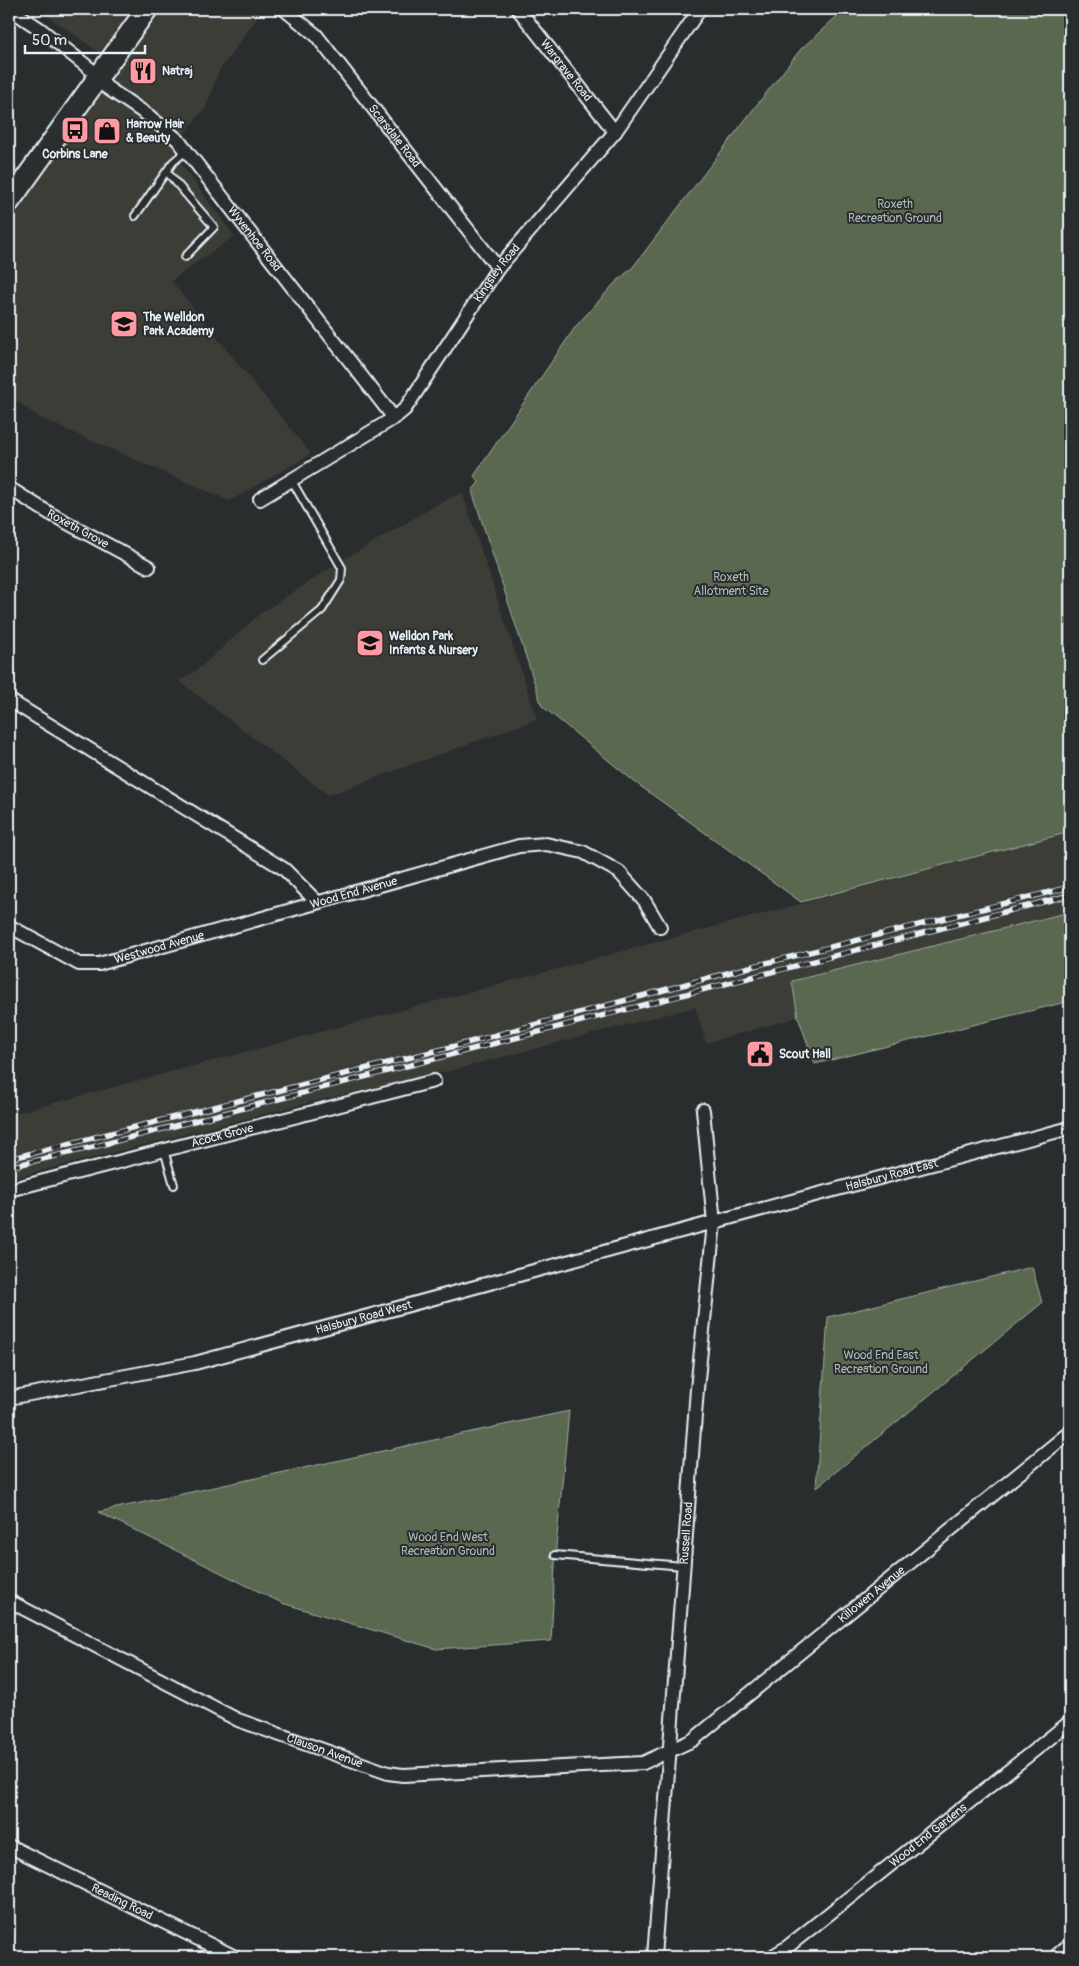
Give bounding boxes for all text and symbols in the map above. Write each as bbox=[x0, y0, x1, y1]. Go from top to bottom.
scale bar bbox=[25, 22, 145, 54]
text: 50 m bbox=[32, 31, 67, 50]
street label: Wargrave Road bbox=[537, 36, 595, 104]
restaurant icon: Natraj bbox=[128, 56, 158, 86]
place label: Natraj bbox=[162, 64, 193, 79]
street label: Scarsdale Road bbox=[365, 101, 424, 170]
bus stop icon: Corbins Lane bbox=[60, 115, 90, 145]
shop icon: Harrow Hair & Beauty bbox=[92, 116, 122, 146]
place label: Harrow Hair & Beauty bbox=[126, 117, 185, 146]
place label: Corbins Lane bbox=[42, 147, 109, 162]
park label: Roxeth Recreation Ground bbox=[848, 197, 942, 226]
street label: Wyvenhoe Road bbox=[225, 203, 285, 274]
street label: Kingsley Road bbox=[470, 240, 523, 305]
school or university icon: The Welldon Park Academy bbox=[109, 309, 139, 339]
place label: The Welldon Park Academy bbox=[142, 310, 215, 339]
street label: Roxeth Grove bbox=[44, 506, 111, 551]
park label: Roxeth Allotment Site bbox=[693, 570, 769, 599]
school or university icon: Welldon Park Infants & Nursery bbox=[355, 628, 385, 658]
place label: Welldon Park Infants & Nursery bbox=[389, 629, 478, 658]
street label: Wood End Avenue bbox=[308, 873, 399, 912]
street label: Westwood Avenue bbox=[112, 927, 206, 967]
public building icon: Scout Hall bbox=[745, 1039, 775, 1069]
place label: Scout Hall bbox=[779, 1047, 831, 1062]
street label: Acock Grove bbox=[189, 1120, 255, 1151]
street label: Halsbury Road East bbox=[844, 1155, 940, 1194]
street label: Halsbury Road West bbox=[314, 1297, 414, 1337]
park label: Wood End East Recreation Ground bbox=[834, 1348, 928, 1377]
street label: Russell Road bbox=[676, 1501, 696, 1565]
park label: Wood End West Recreation Ground bbox=[401, 1530, 495, 1559]
street label: Killowen Avenue bbox=[835, 1563, 908, 1626]
street label: Clauson Avenue bbox=[285, 1730, 365, 1771]
street label: Wood End Gardens bbox=[886, 1799, 970, 1870]
street label: Reading Road bbox=[89, 1880, 155, 1923]

